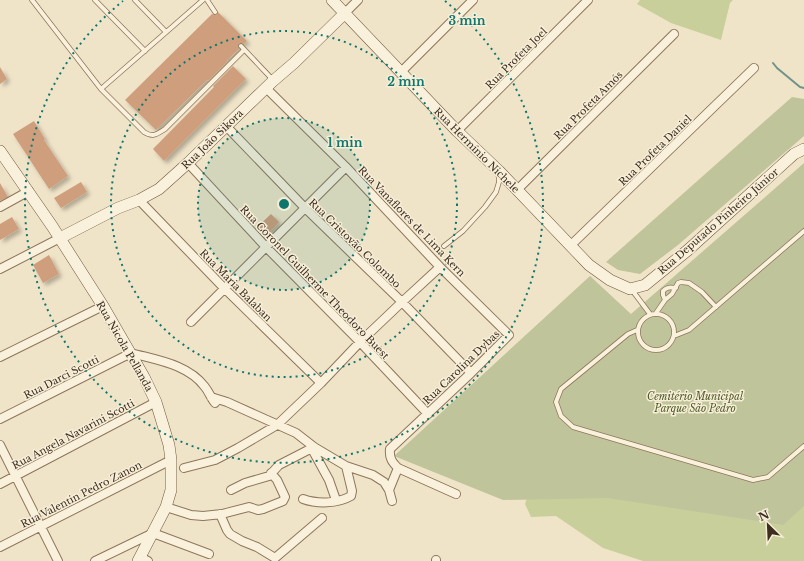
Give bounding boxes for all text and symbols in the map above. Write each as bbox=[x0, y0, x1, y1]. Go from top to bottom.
text: 3 min bbox=[448, 13, 486, 28]
street label: Rua Profeta Joel bbox=[483, 25, 550, 92]
street label: Rua Profeta Amós bbox=[551, 68, 626, 142]
text: 2 min bbox=[387, 74, 425, 89]
street label: Rua Hermínio Nichele bbox=[431, 105, 522, 196]
street label: Rua João Sikora bbox=[179, 106, 246, 172]
street label: Rua Profeta Daniel bbox=[616, 112, 695, 189]
text: 1 min bbox=[328, 135, 363, 150]
street label: Rua Vanaflores de Lima Kern bbox=[355, 163, 468, 279]
street label: Rua Deputado Pinheiro Júnior bbox=[655, 165, 782, 277]
street label: Rua Cristovão Colombo bbox=[306, 196, 404, 291]
centre of rings bbox=[277, 197, 291, 211]
street label: Rua Coronel Guilherme Theodoro Buest bbox=[237, 203, 392, 362]
street label: Rua Maria Balaban bbox=[197, 247, 275, 324]
street label: Rua Nicola Pellanda bbox=[93, 299, 156, 394]
street label: Rua Carolina Dybas bbox=[420, 327, 503, 407]
street label: Rua Darci Scotti bbox=[21, 353, 102, 402]
park label: Cemitério Municipal Parque São Pedro bbox=[647, 390, 744, 415]
street label: Rua Angela Navarini Scotti bbox=[10, 396, 137, 472]
street label: Rua Valentin Pedro Zanon bbox=[18, 458, 144, 531]
north arrow bbox=[748, 505, 788, 545]
text: N bbox=[756, 507, 772, 524]

